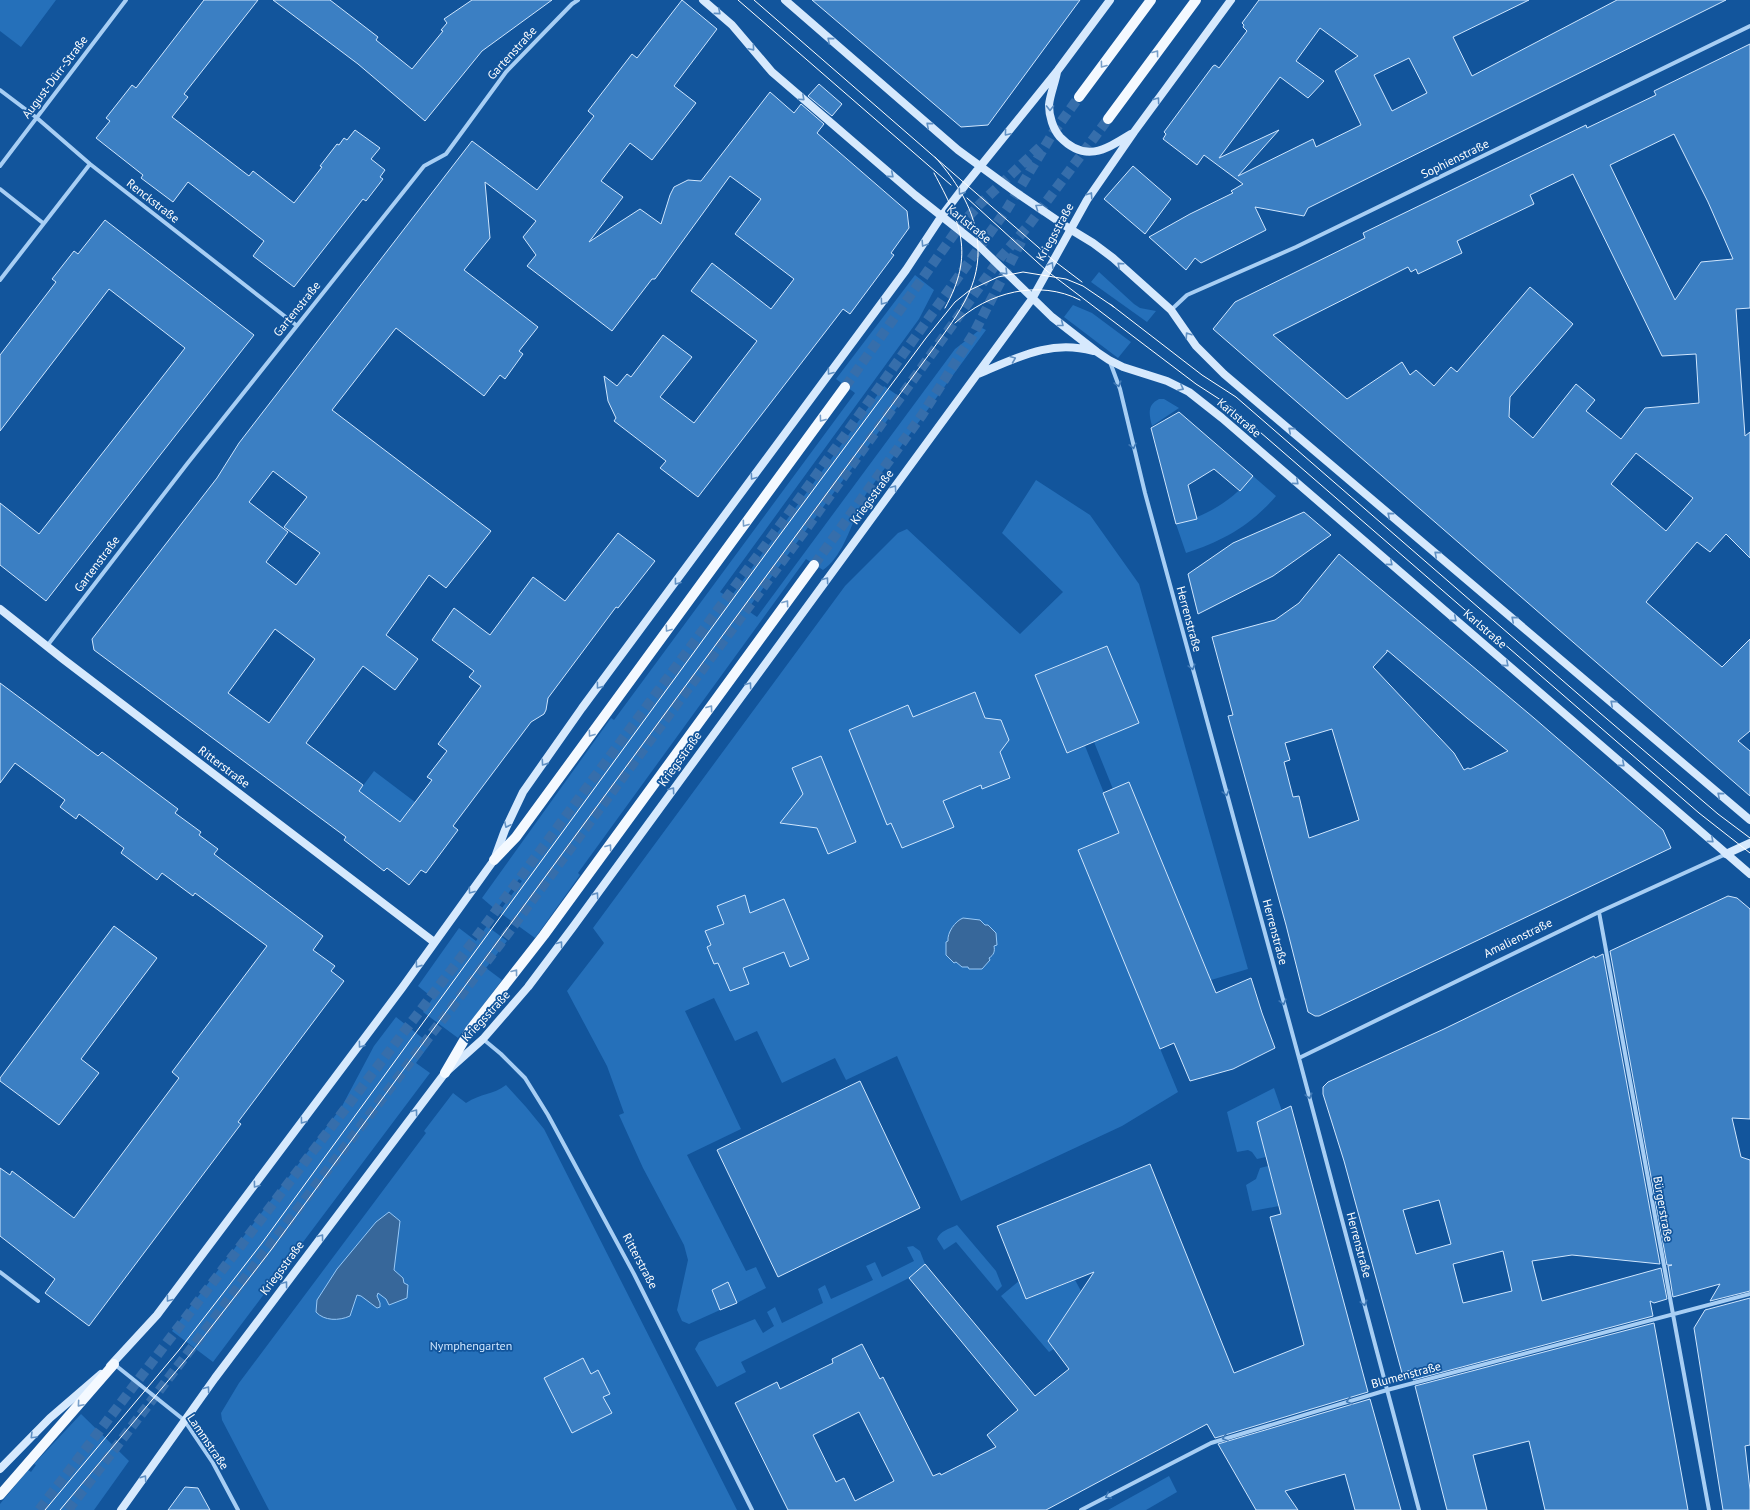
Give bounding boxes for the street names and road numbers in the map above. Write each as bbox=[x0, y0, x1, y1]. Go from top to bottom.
street label: Gartenstraße bbox=[484, 23, 540, 82]
street label: August-Dürr-Straße bbox=[19, 32, 91, 121]
street label: Sophienstraße bbox=[1418, 136, 1491, 182]
street label: Renckstraße bbox=[124, 175, 183, 226]
street label: Kriegsstraße bbox=[1032, 200, 1077, 263]
street label: Karlstraße bbox=[944, 201, 995, 246]
street label: Gartenstraße bbox=[270, 278, 323, 339]
street label: Karlstraße bbox=[1214, 395, 1264, 440]
street label: Kriegsstraße bbox=[847, 466, 896, 527]
street label: Gartenstraße bbox=[71, 533, 123, 595]
street label: Herrenstraße bbox=[1174, 584, 1205, 653]
street label: Karlstraße bbox=[1460, 606, 1510, 652]
street label: Kriegsstraße bbox=[655, 728, 704, 789]
street label: Ritterstraße bbox=[195, 742, 253, 791]
street label: Herrenstraße bbox=[1260, 897, 1291, 966]
street label: Amalienstraße bbox=[1481, 914, 1555, 961]
street label: Kriegsstraße bbox=[458, 987, 513, 1044]
street label: Bürgerstraße bbox=[1650, 1175, 1677, 1243]
street label: Herrenstraße bbox=[1344, 1210, 1375, 1279]
street label: Ritterstraße bbox=[620, 1230, 661, 1291]
street label: Kriegsstraße bbox=[256, 1238, 307, 1298]
street label: Blumenstraße bbox=[1369, 1358, 1442, 1391]
street label: Lammstraße bbox=[184, 1411, 232, 1472]

